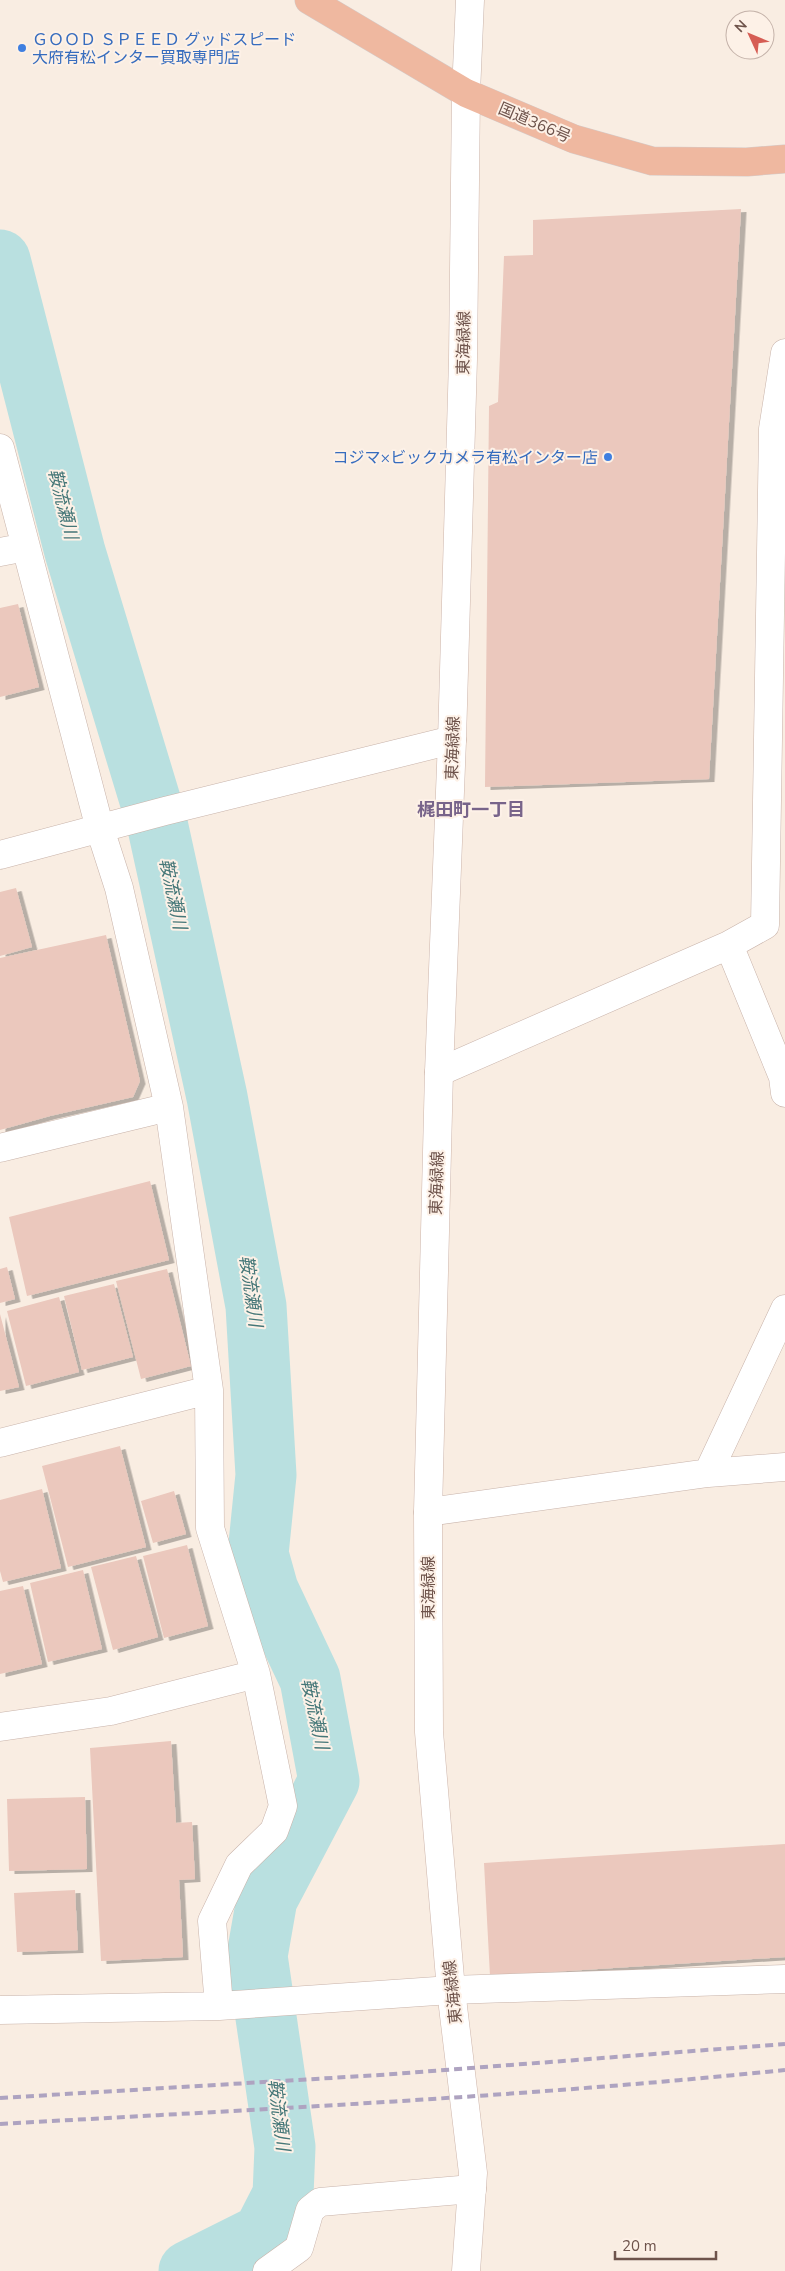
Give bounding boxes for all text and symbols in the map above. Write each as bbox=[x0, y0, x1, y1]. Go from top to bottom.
north arrow bbox=[725, 10, 775, 60]
text: N bbox=[731, 16, 751, 37]
place label: ＧＯＯＤ ＳＰＥＥＤ グッドスピード 大府有松インター買取専門店 bbox=[32, 29, 296, 69]
marker: ＧＯＯＤ ＳＰＥＥＤ グッドスピード 大府有松インター買取専門店 bbox=[16, 42, 28, 54]
street label: 国道366号 bbox=[495, 98, 574, 148]
street label: 東海緑線 bbox=[452, 311, 476, 375]
place label: コジマ×ビックカメラ有松インター店 bbox=[332, 447, 598, 469]
marker: コジマ×ビックカメラ有松インター店 bbox=[602, 451, 614, 463]
water label: 鞍流瀬川 bbox=[43, 466, 84, 544]
street label: 東海緑線 bbox=[441, 716, 465, 780]
district label: 梶田町一丁目 bbox=[417, 798, 525, 822]
water label: 鞍流瀬川 bbox=[154, 856, 193, 934]
street label: 東海緑線 bbox=[425, 1151, 449, 1215]
water label: 鞍流瀬川 bbox=[234, 1254, 268, 1330]
street label: 東海緑線 bbox=[418, 1556, 440, 1620]
water label: 鞍流瀬川 bbox=[296, 1676, 335, 1754]
street label: 東海緑線 bbox=[439, 1959, 467, 2025]
water label: 鞍流瀬川 bbox=[263, 2078, 296, 2154]
scale bar bbox=[615, 2228, 716, 2260]
text: 20 m bbox=[622, 2236, 657, 2256]

